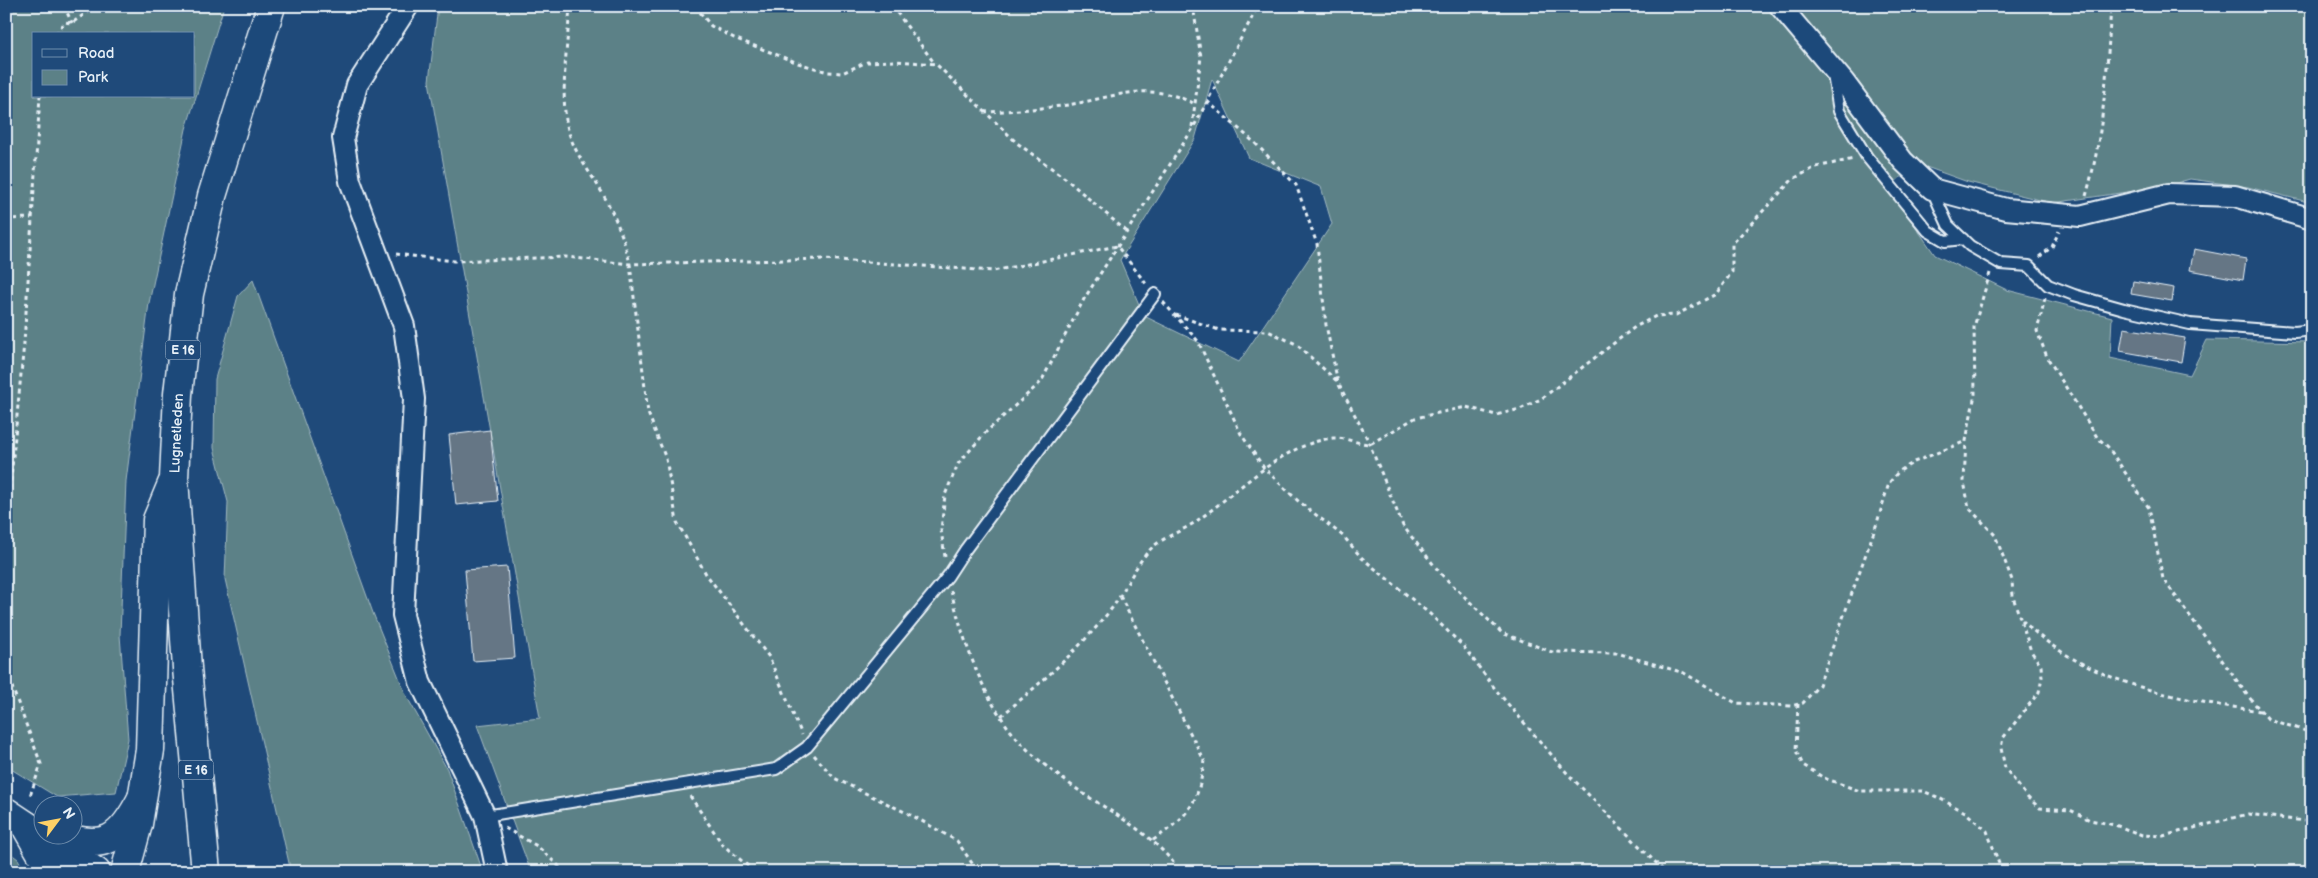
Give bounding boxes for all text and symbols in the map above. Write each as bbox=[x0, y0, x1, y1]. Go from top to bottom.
legend bbox=[32, 32, 195, 98]
text: Road bbox=[78, 44, 114, 63]
text: Park bbox=[78, 68, 109, 87]
road number: E 16 bbox=[166, 340, 200, 360]
street label: Lugnetleden bbox=[166, 393, 187, 474]
road number: E 16 bbox=[178, 760, 214, 780]
north arrow bbox=[32, 796, 82, 846]
text: N bbox=[59, 804, 79, 822]

